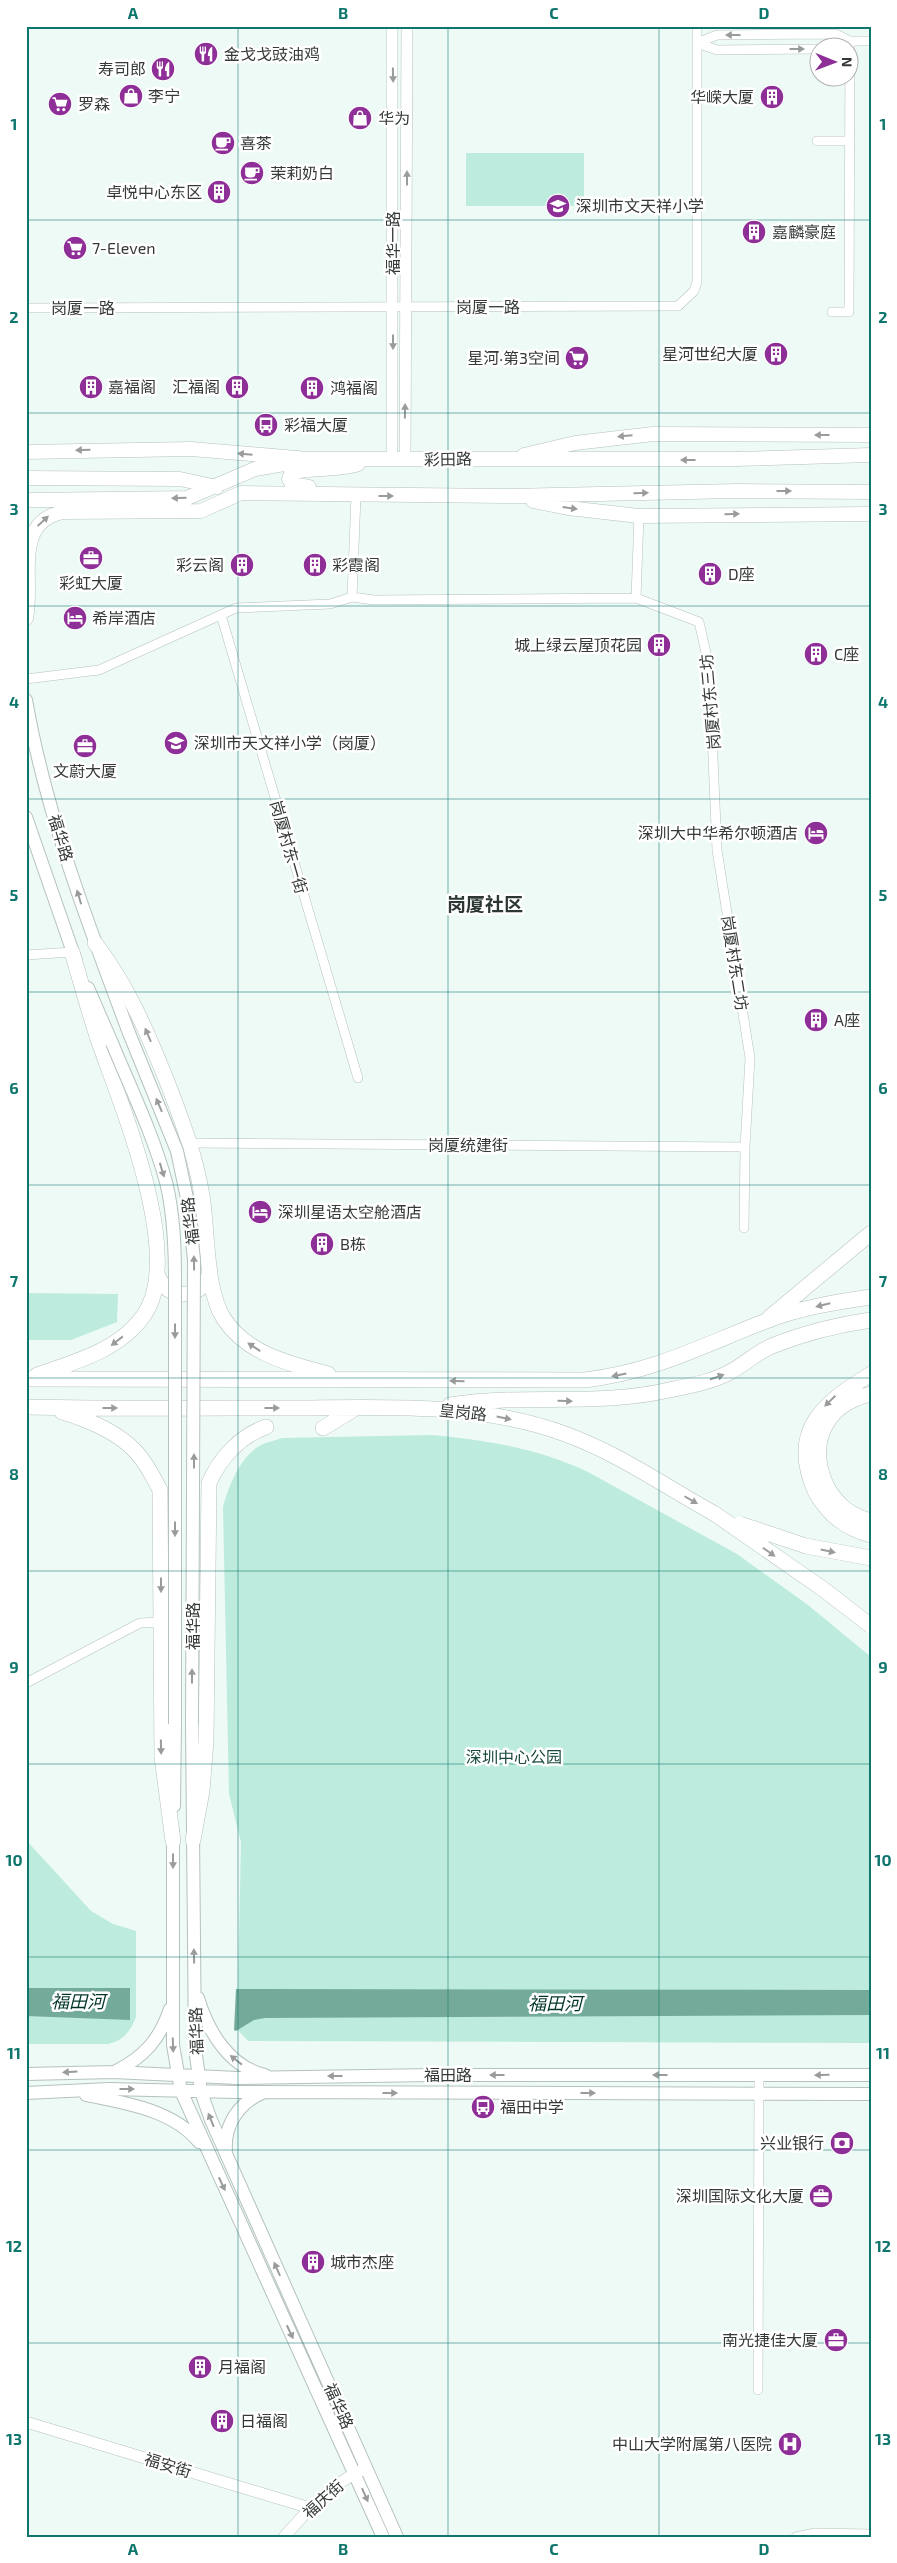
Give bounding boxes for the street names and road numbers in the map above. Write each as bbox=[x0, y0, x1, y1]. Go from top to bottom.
street label: 福华一路 bbox=[383, 211, 402, 275]
street label: 岗厦一路 bbox=[456, 297, 520, 316]
street label: 岗厦一路 bbox=[51, 298, 115, 317]
street label: 彩田路 bbox=[424, 449, 472, 468]
street label: 岗厦村东三坊 bbox=[696, 653, 723, 751]
street label: 岗厦村东一街 bbox=[267, 798, 312, 896]
street label: 福华路 bbox=[45, 812, 78, 864]
street label: 岗厦村东二坊 bbox=[719, 914, 752, 1012]
street label: 岗厦统建街 bbox=[428, 1135, 508, 1154]
street label: 福华路 bbox=[177, 1196, 202, 1246]
street label: 皇岗路 bbox=[438, 1400, 488, 1423]
street label: 福华路 bbox=[183, 1602, 202, 1650]
street label: 福华路 bbox=[185, 2007, 206, 2055]
street label: 福田路 bbox=[424, 2065, 472, 2084]
street label: 福华路 bbox=[321, 2380, 358, 2432]
street label: 福安街 bbox=[142, 2448, 194, 2481]
street label: 福庆街 bbox=[298, 2476, 347, 2522]

